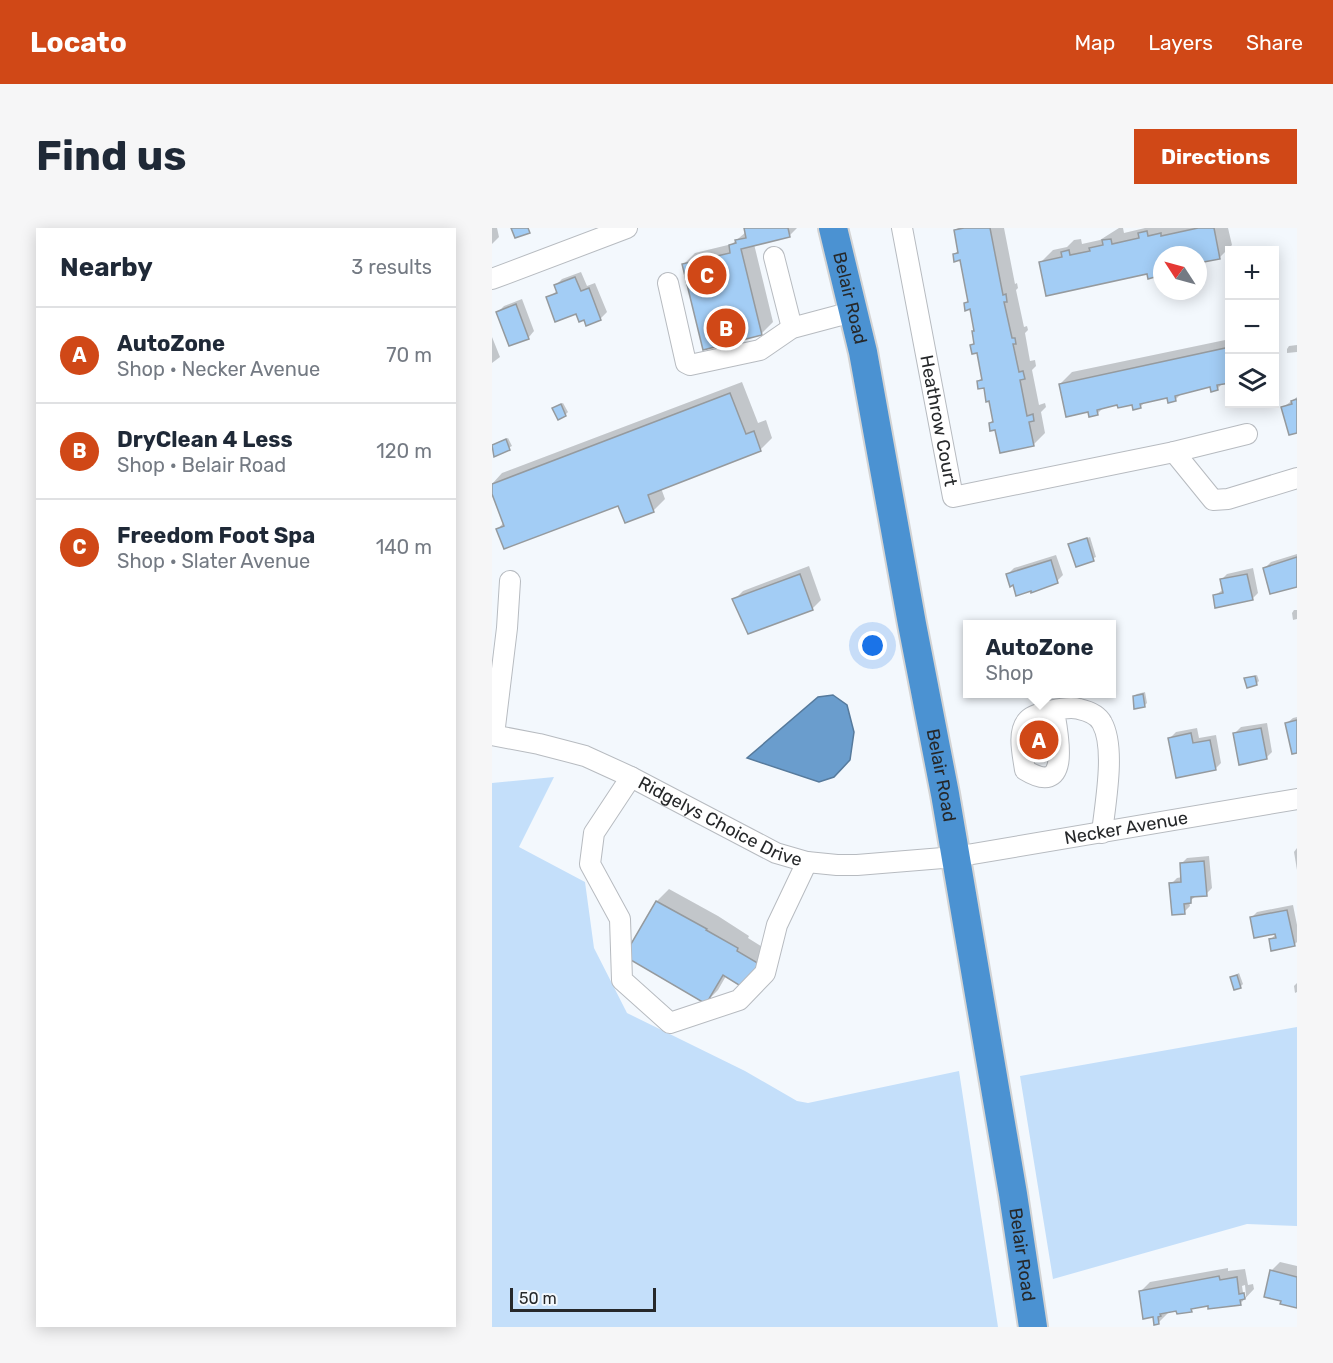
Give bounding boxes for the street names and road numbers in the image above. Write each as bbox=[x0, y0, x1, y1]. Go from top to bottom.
street label: Belair Road bbox=[828, 250, 872, 346]
street label: Heathrow Court bbox=[915, 353, 962, 488]
street label: Belair Road bbox=[922, 727, 961, 823]
street label: Ridgelys Choice Drive bbox=[634, 772, 805, 871]
street label: Necker Avenue bbox=[1063, 807, 1190, 849]
street label: Belair Road bbox=[1004, 1206, 1040, 1303]

